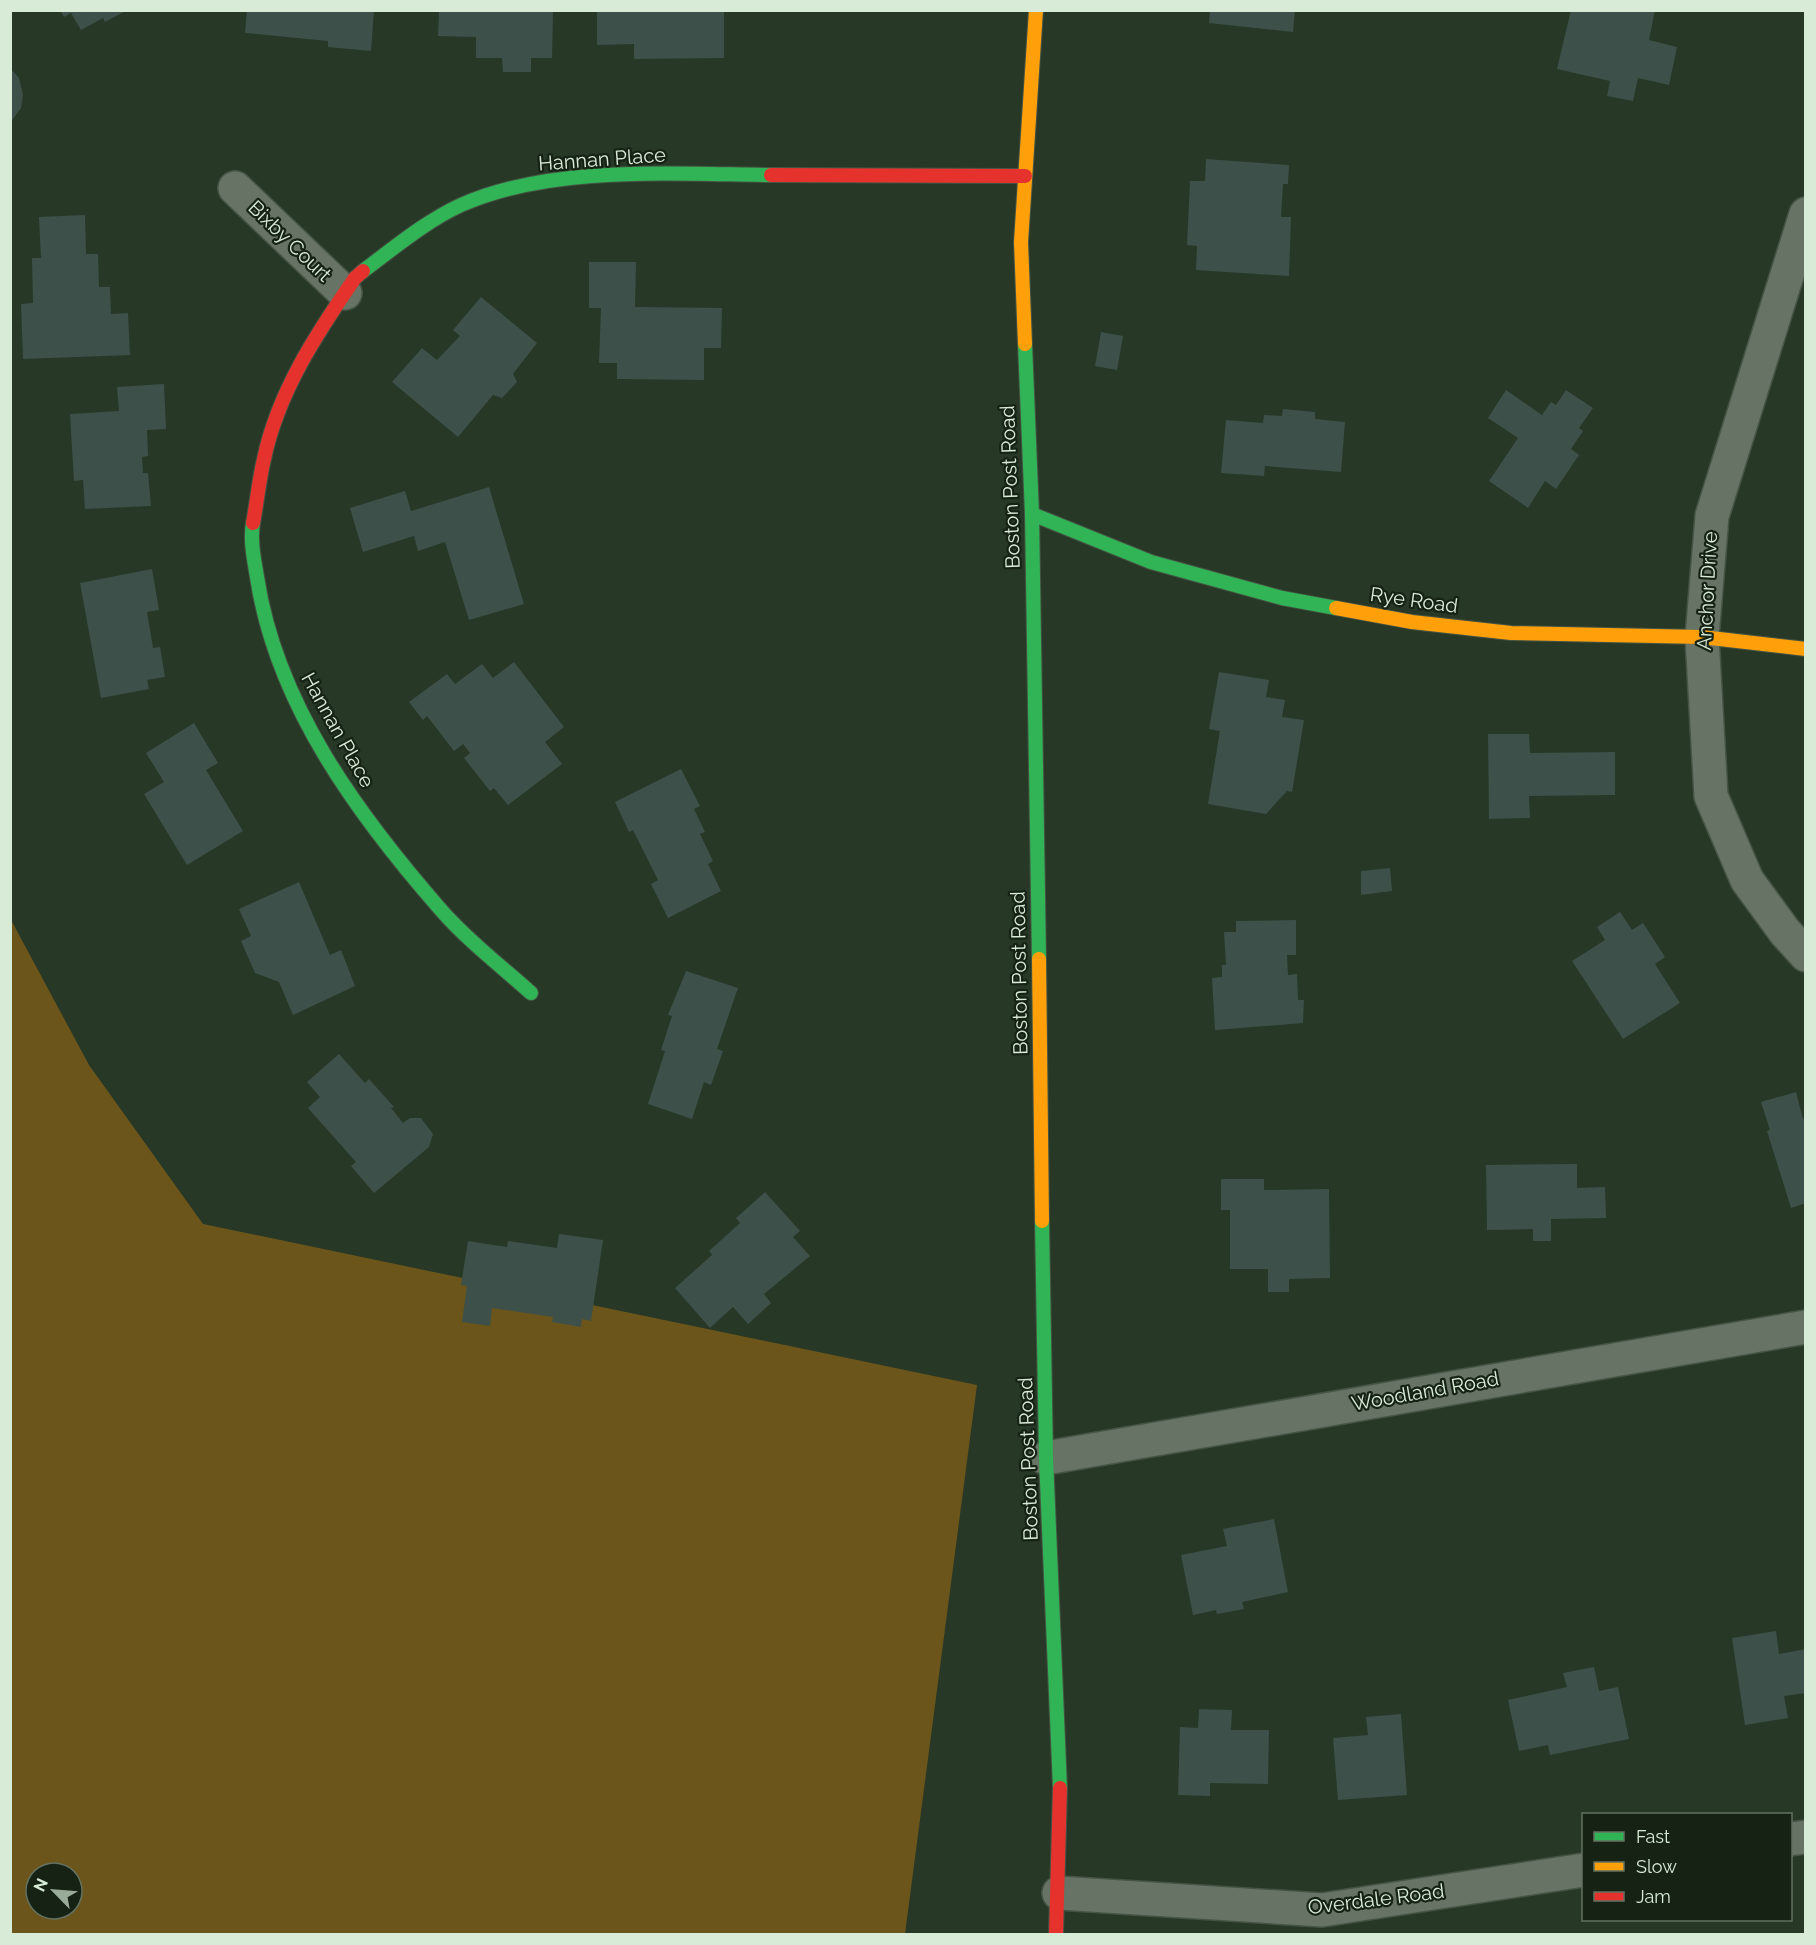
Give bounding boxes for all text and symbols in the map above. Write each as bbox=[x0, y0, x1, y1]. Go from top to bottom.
street label: Hannan Place bbox=[537, 143, 667, 175]
street label: Bixby Court bbox=[243, 195, 337, 287]
street label: Boston Post Road bbox=[995, 405, 1025, 569]
street label: Anchor Drive bbox=[1692, 531, 1722, 651]
street label: Rye Road bbox=[1369, 582, 1459, 618]
street label: Hannan Place bbox=[296, 668, 380, 792]
street label: Boston Post Road bbox=[1006, 891, 1032, 1055]
street label: Woodland Road bbox=[1349, 1366, 1501, 1416]
street label: Boston Post Road bbox=[1013, 1377, 1043, 1541]
legend bbox=[1582, 1813, 1792, 1921]
text: Fast bbox=[1636, 1826, 1670, 1847]
text: Slow bbox=[1636, 1856, 1677, 1877]
north arrow bbox=[24, 1861, 84, 1921]
text: N bbox=[30, 1875, 52, 1894]
street label: Overdale Road bbox=[1306, 1879, 1446, 1919]
text: Jam bbox=[1636, 1886, 1671, 1907]

